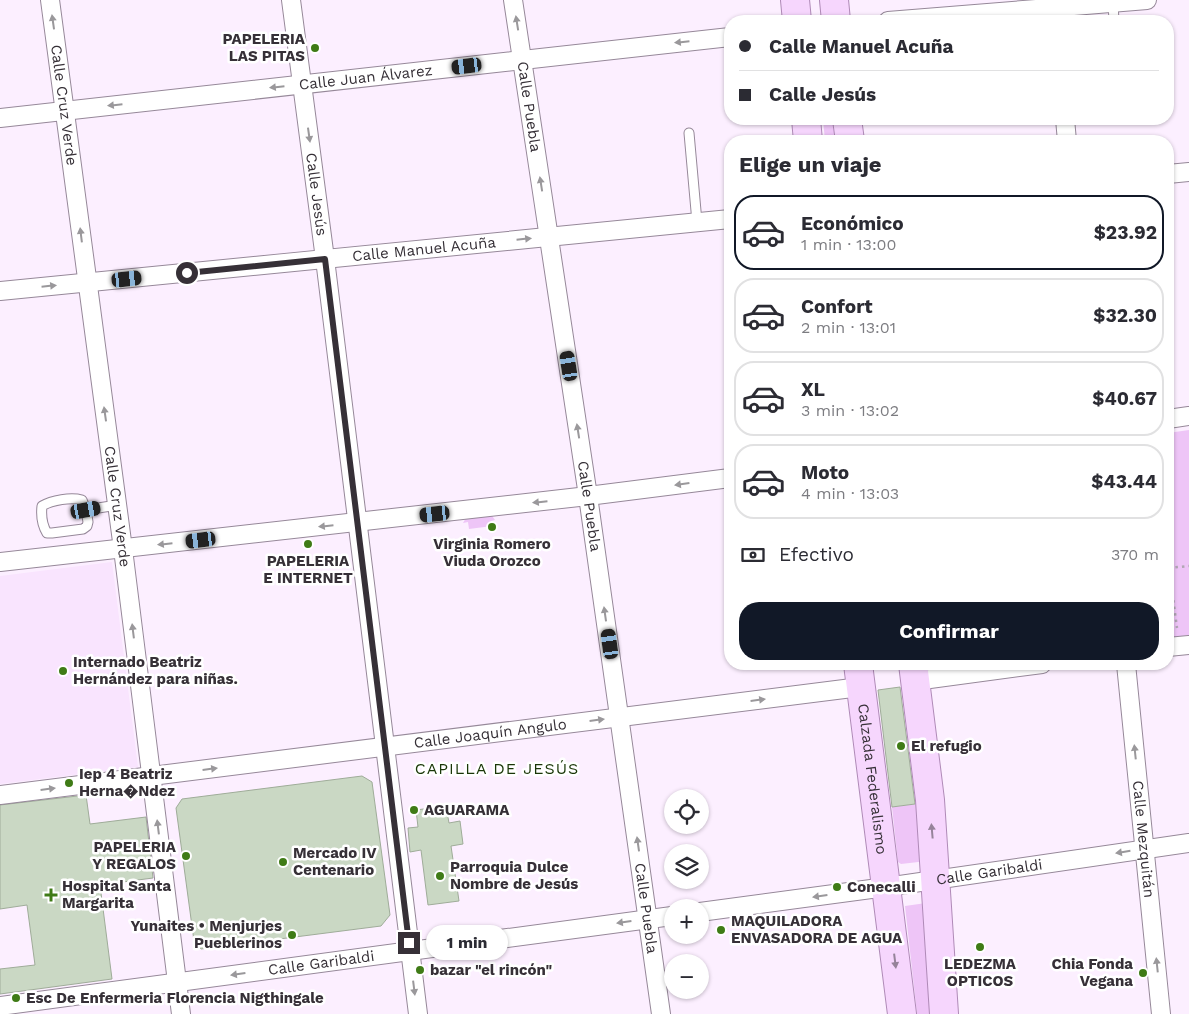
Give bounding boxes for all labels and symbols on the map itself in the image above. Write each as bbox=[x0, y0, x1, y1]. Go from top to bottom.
one-way arrow bbox=[48, 14, 56, 30]
one-way arrow bbox=[512, 15, 520, 31]
place label: PAPELERIA LAS PITAS bbox=[223, 30, 306, 65]
one-way arrow bbox=[673, 38, 689, 46]
marker: PAPELERIA LAS PITAS bbox=[309, 42, 321, 54]
street label: Calle Cruz Verde bbox=[47, 44, 81, 167]
car bbox=[451, 57, 482, 75]
street label: Calle Puebla bbox=[513, 60, 545, 154]
street label: Calle Juan Álvarez bbox=[298, 61, 433, 94]
one-way arrow bbox=[268, 83, 284, 91]
one-way arrow bbox=[107, 101, 123, 109]
one-way arrow bbox=[305, 127, 313, 143]
street label: Calle Jesús bbox=[302, 152, 331, 237]
one-way arrow bbox=[537, 175, 545, 191]
one-way arrow bbox=[77, 227, 85, 243]
street label: Calle Manuel Acuña bbox=[351, 233, 497, 265]
one-way arrow bbox=[516, 235, 532, 243]
route start bbox=[176, 262, 198, 284]
car bbox=[111, 270, 142, 288]
one-way arrow bbox=[41, 282, 57, 290]
car bbox=[559, 350, 578, 382]
one-way arrow bbox=[101, 405, 109, 421]
one-way arrow bbox=[574, 423, 582, 439]
street label: Calle Cruz Verde bbox=[100, 445, 134, 568]
street label: Calle Puebla bbox=[574, 460, 605, 553]
one-way arrow bbox=[673, 480, 689, 488]
one-way arrow bbox=[532, 498, 548, 506]
car bbox=[69, 500, 102, 520]
car bbox=[419, 505, 450, 523]
marker: Virginia Romero Viuda Orozco bbox=[486, 521, 498, 533]
one-way arrow bbox=[318, 522, 334, 530]
car bbox=[185, 531, 216, 549]
place label: Virginia Romero Viuda Orozco bbox=[433, 535, 551, 570]
marker: PAPELERIA E INTERNET bbox=[302, 538, 314, 550]
one-way arrow bbox=[157, 540, 173, 548]
place label: PAPELERIA E INTERNET bbox=[263, 552, 353, 587]
one-way arrow bbox=[601, 606, 609, 622]
one-way arrow bbox=[129, 622, 137, 638]
car bbox=[600, 628, 619, 660]
place label: Internado Beatriz Hernández para niñas. bbox=[73, 653, 238, 688]
marker: Internado Beatriz Hernández para niñas. bbox=[57, 665, 69, 677]
one-way arrow bbox=[750, 696, 766, 704]
street label: Calzada Federalismo bbox=[854, 703, 891, 856]
street label: Calle Joaquín Angulo bbox=[413, 715, 568, 752]
one-way arrow bbox=[589, 716, 605, 724]
place label: El refugio bbox=[911, 737, 982, 755]
marker: El refugio bbox=[895, 740, 907, 752]
one-way arrow bbox=[1131, 743, 1139, 759]
district label: CAPILLA DE JESÚS bbox=[415, 759, 579, 778]
place label: Iep 4 Beatriz Herna�Ndez bbox=[79, 765, 175, 800]
one-way arrow bbox=[202, 765, 218, 773]
marker: Iep 4 Beatriz Herna�Ndez bbox=[63, 777, 75, 789]
street label: Calle Mezquitán bbox=[1129, 780, 1158, 899]
one-way arrow bbox=[41, 785, 57, 793]
place label: AGUARAMA bbox=[424, 801, 510, 819]
marker: AGUARAMA bbox=[408, 804, 420, 816]
one-way arrow bbox=[154, 818, 162, 834]
one-way arrow bbox=[928, 823, 936, 839]
one-way arrow bbox=[633, 836, 641, 852]
place label: PAPELERIA Y REGALOS bbox=[92, 838, 177, 873]
place label: Mercado IV Centenario bbox=[293, 844, 377, 879]
one-way arrow bbox=[1115, 848, 1131, 856]
marker: PAPELERIA Y REGALOS bbox=[180, 850, 192, 862]
street label: Calle Garibaldi bbox=[935, 855, 1044, 889]
marker: Mercado IV Centenario bbox=[277, 856, 289, 868]
place label: Parroquia Dulce Nombre de Jesús bbox=[450, 858, 578, 893]
street label: Calle Puebla bbox=[631, 862, 661, 955]
marker: Parroquia Dulce Nombre de Jesús bbox=[434, 870, 446, 882]
place label: Hospital Santa Margarita bbox=[62, 877, 171, 912]
place label: Conecalli bbox=[847, 878, 916, 896]
marker: Conecalli bbox=[831, 881, 843, 893]
marker: Hospital Santa Margarita bbox=[44, 888, 58, 902]
one-way arrow bbox=[812, 892, 828, 900]
place label: MAQUILADORA ENVASADORA DE AGUA bbox=[731, 912, 903, 947]
place label: Yunaites • Menjurjes Pueblerinos bbox=[131, 917, 282, 952]
one-way arrow bbox=[616, 918, 632, 926]
marker: MAQUILADORA ENVASADORA DE AGUA bbox=[715, 924, 727, 936]
callout: 1 min bbox=[426, 926, 509, 960]
marker: Yunaites • Menjurjes Pueblerinos bbox=[286, 929, 298, 941]
route end bbox=[398, 932, 420, 954]
marker: LEDEZMA OPTICOS bbox=[974, 941, 986, 953]
street label: Calle Garibaldi bbox=[267, 947, 375, 979]
one-way arrow bbox=[891, 954, 899, 970]
place label: LEDEZMA OPTICOS bbox=[944, 955, 1017, 990]
place label: Chia Fonda Vegana bbox=[1051, 955, 1133, 990]
one-way arrow bbox=[1152, 957, 1160, 973]
place label: bazar "el rincón" bbox=[430, 961, 553, 979]
marker: bazar "el rincón" bbox=[414, 964, 426, 976]
marker: Chia Fonda Vegana bbox=[1137, 967, 1149, 979]
one-way arrow bbox=[229, 970, 245, 978]
one-way arrow bbox=[411, 980, 419, 996]
place label: Esc De Enfermeria Florencia Nigthingale bbox=[26, 989, 324, 1007]
marker: Esc De Enfermeria Florencia Nigthingale bbox=[10, 992, 22, 1004]

